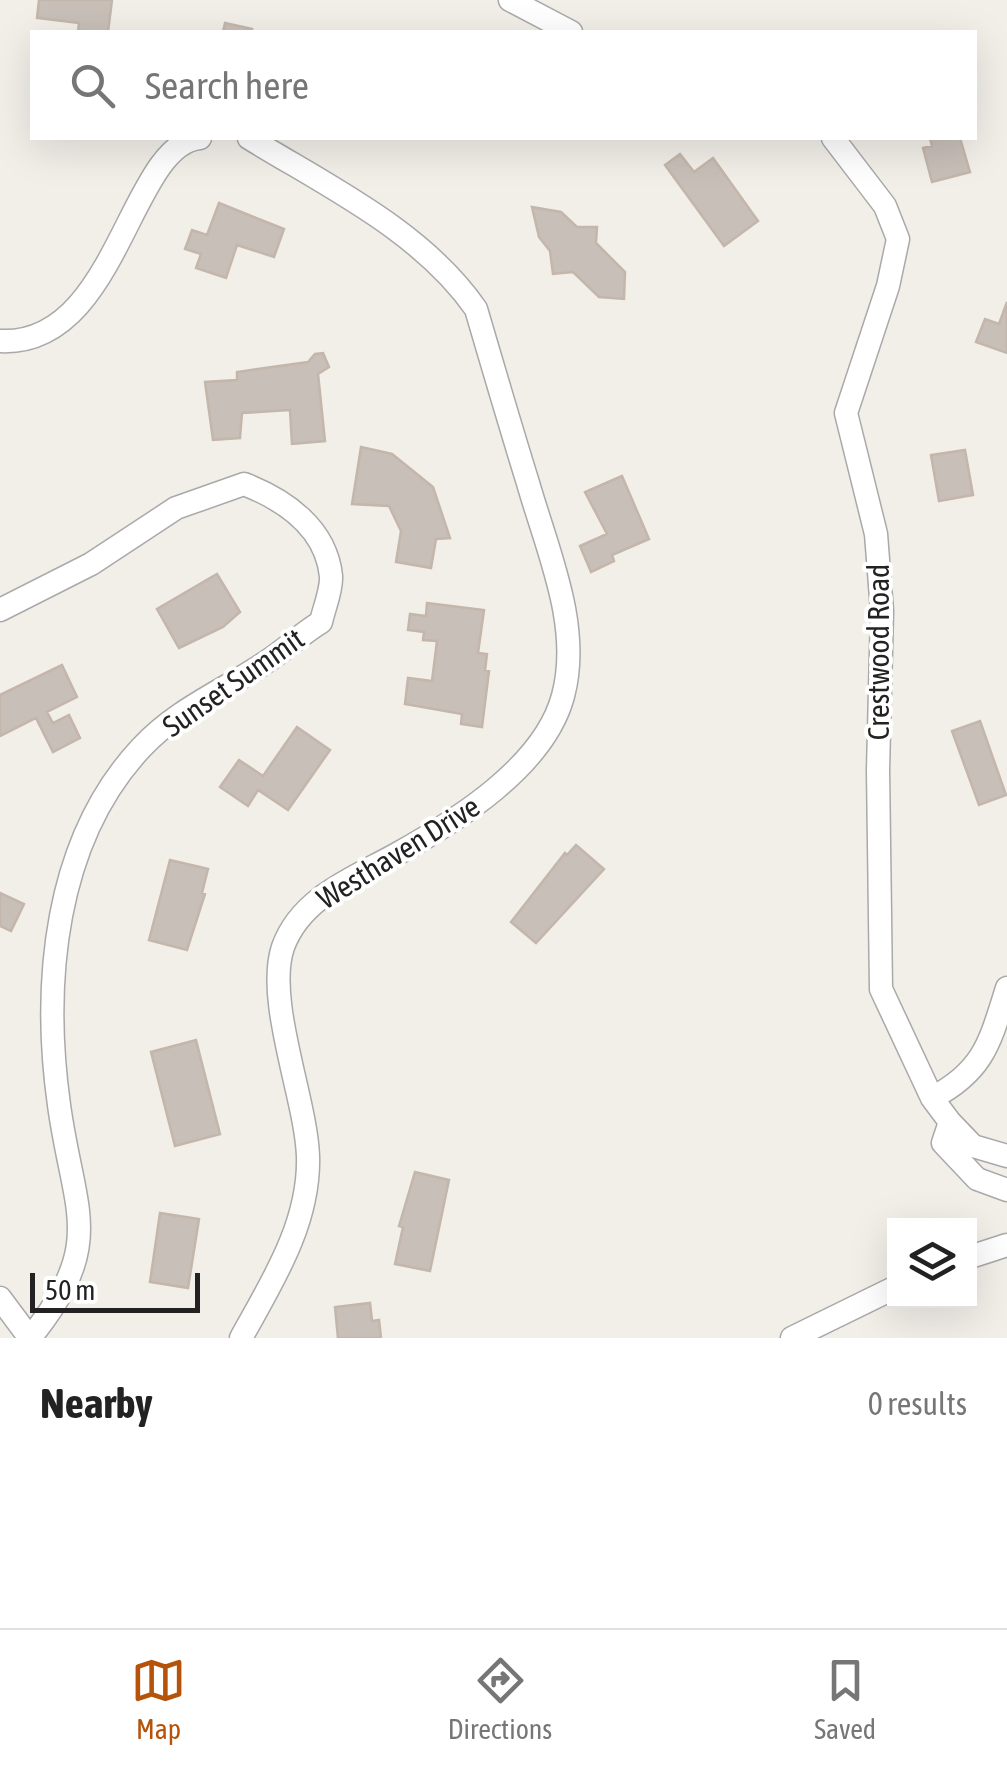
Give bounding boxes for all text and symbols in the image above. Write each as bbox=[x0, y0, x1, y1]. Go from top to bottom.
search box bbox=[30, 30, 977, 140]
icon: search bbox=[65, 58, 120, 113]
text: Search here bbox=[145, 64, 309, 107]
street label: Crestwood Road bbox=[861, 564, 895, 740]
street label: Sunset Summit bbox=[156, 621, 310, 743]
street label: Westhaven Drive bbox=[311, 789, 485, 915]
map controls bbox=[887, 1218, 977, 1308]
button: layers bbox=[887, 1218, 977, 1308]
scale bar bbox=[30, 1268, 200, 1312]
text: 50 m bbox=[45, 1274, 95, 1306]
text: Nearby bbox=[40, 1379, 153, 1427]
text: 0 results bbox=[868, 1385, 967, 1422]
tab: Map bbox=[131, 1653, 186, 1745]
tab: Directions bbox=[448, 1653, 552, 1745]
tab: Saved bbox=[814, 1653, 876, 1745]

